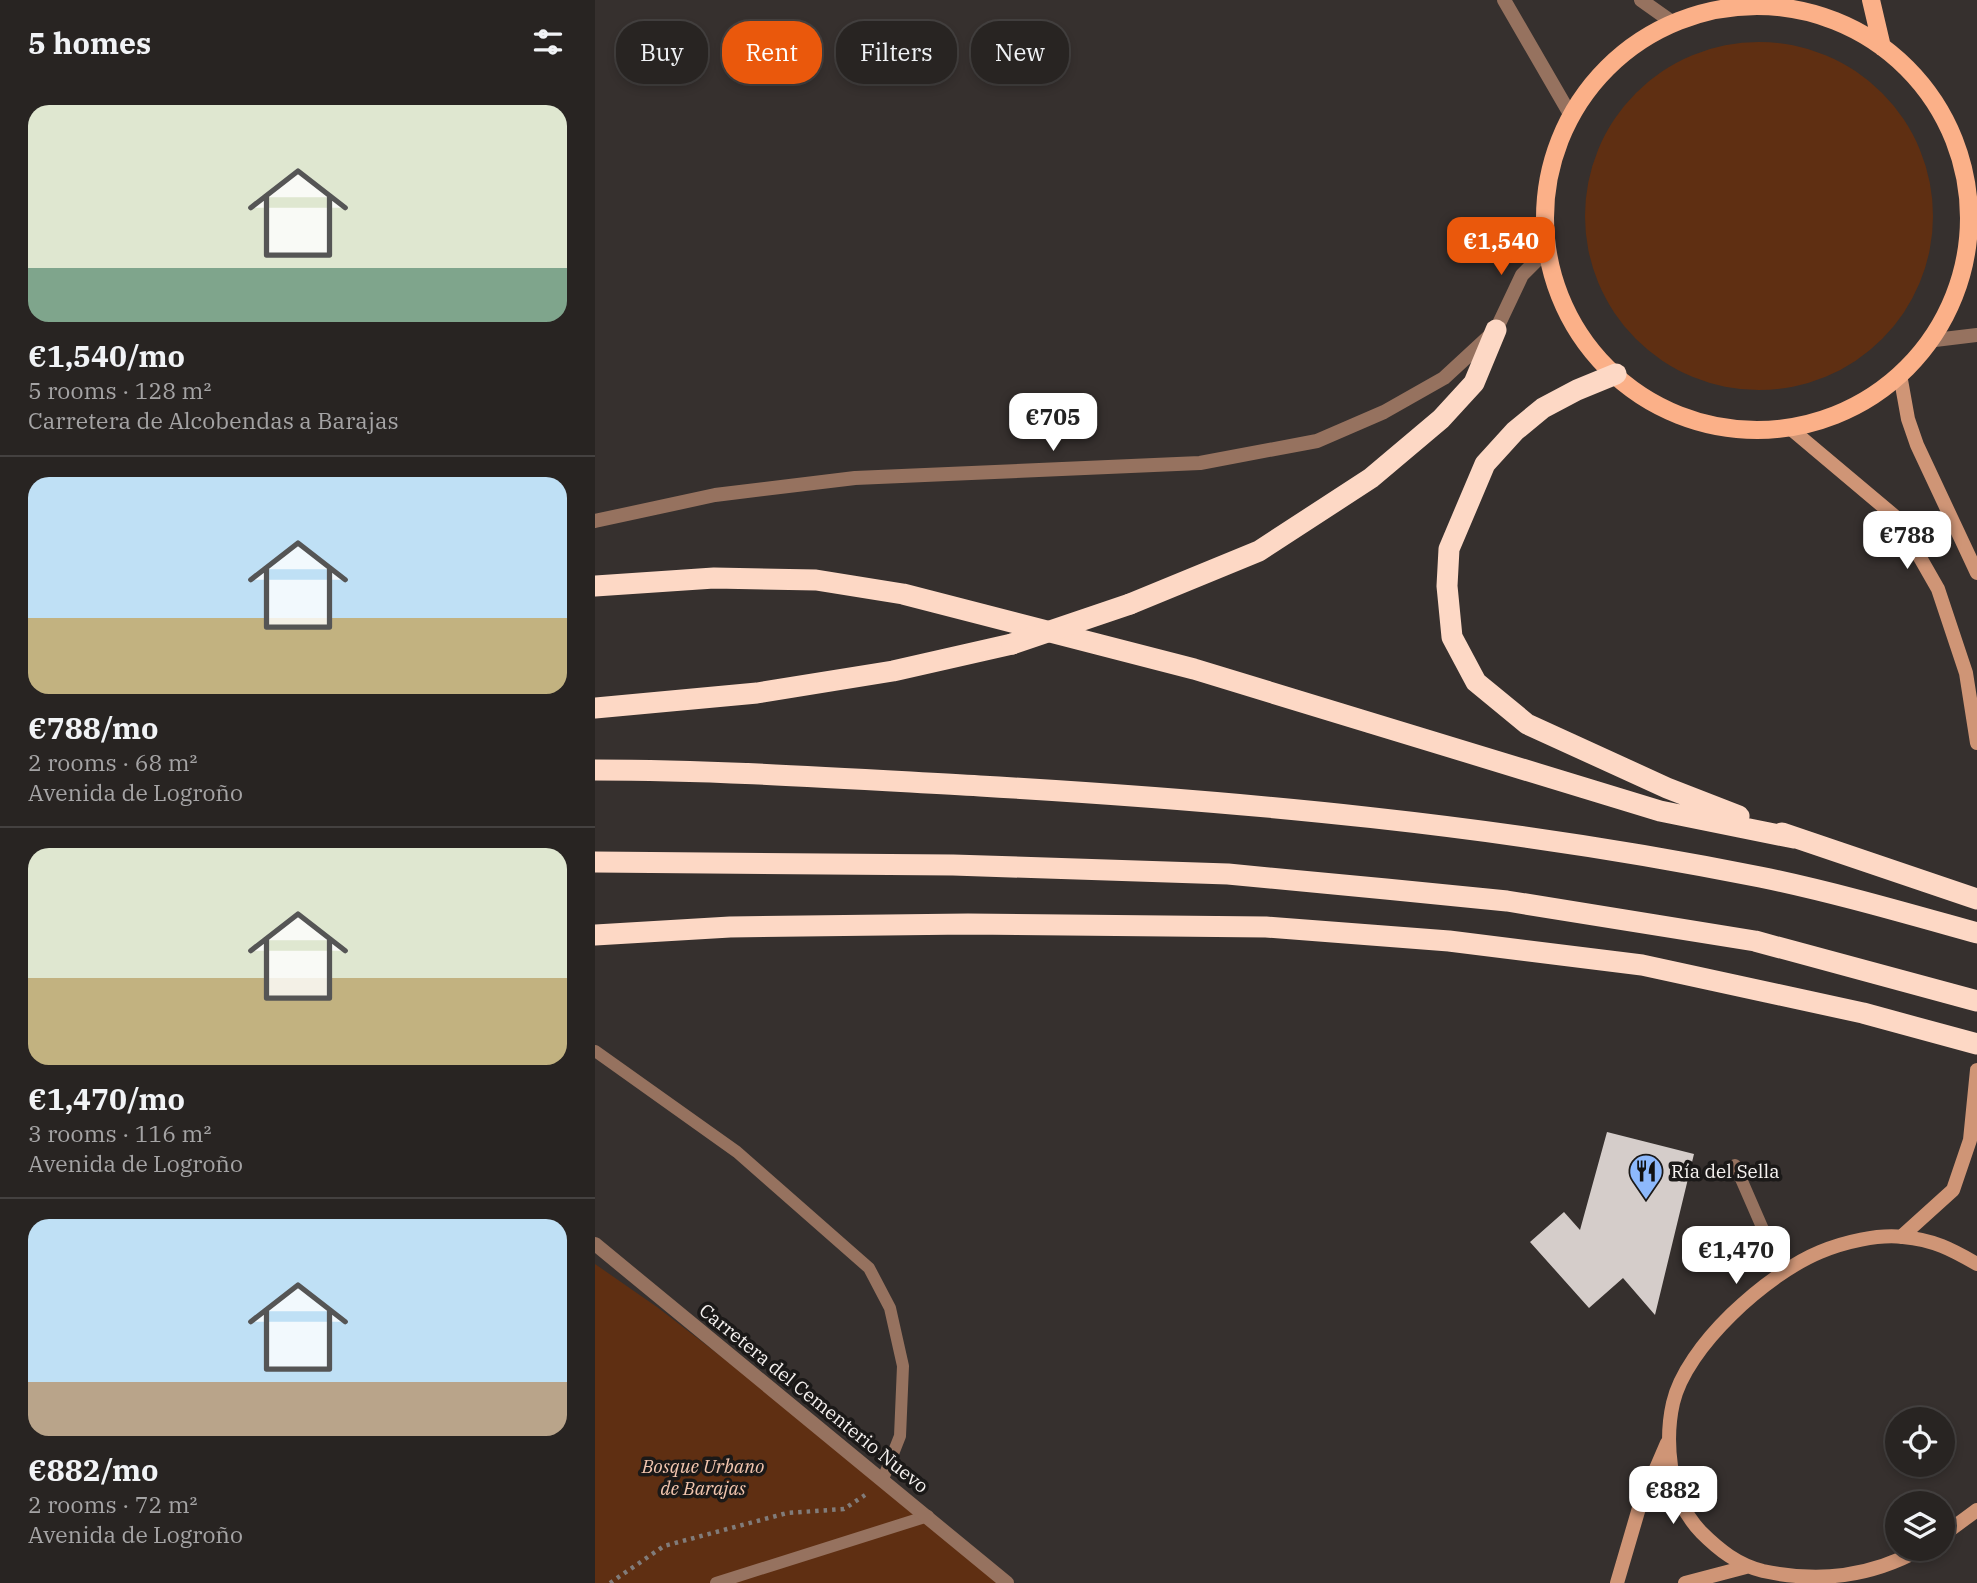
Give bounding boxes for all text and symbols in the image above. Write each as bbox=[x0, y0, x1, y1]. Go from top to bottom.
chip: Buy bbox=[616, 21, 708, 84]
chip: Rent bbox=[722, 21, 822, 84]
chip: Filters bbox=[836, 21, 957, 84]
chip: New bbox=[971, 21, 1069, 84]
text: 5 homes bbox=[28, 23, 151, 62]
icon: filters bbox=[529, 23, 567, 61]
icon: home bbox=[235, 150, 361, 276]
pin: €1,540 bbox=[1444, 218, 1558, 277]
text: €1,540 bbox=[1463, 225, 1539, 255]
text: €1,540/mo bbox=[28, 336, 185, 375]
text: 5 rooms · 128 m² bbox=[28, 375, 211, 405]
pin: €705 bbox=[1012, 393, 1094, 453]
text: €705 bbox=[1025, 401, 1081, 431]
text: Carretera de Alcobendas a Barajas bbox=[28, 405, 399, 435]
pin: €788 bbox=[1866, 512, 1948, 571]
text: €788 bbox=[1879, 519, 1935, 549]
icon: home bbox=[235, 522, 361, 648]
text: €788/mo bbox=[28, 708, 159, 747]
text: 2 rooms · 68 m² bbox=[28, 747, 198, 777]
text: Avenida de Logroño bbox=[28, 777, 243, 807]
icon: home bbox=[235, 893, 361, 1019]
text: €1,470/mo bbox=[28, 1079, 185, 1118]
text: 3 rooms · 116 m² bbox=[28, 1118, 211, 1148]
text: Avenida de Logroño bbox=[28, 1148, 243, 1178]
restaurant icon: Ría del Sella bbox=[1627, 1152, 1665, 1201]
place label: Ría del Sella bbox=[1671, 1159, 1780, 1183]
pin: €1,470 bbox=[1679, 1226, 1793, 1286]
text: €1,470 bbox=[1698, 1234, 1774, 1264]
icon: home bbox=[235, 1264, 361, 1390]
street label: Carretera del Cementerio Nuevo bbox=[695, 1298, 933, 1498]
map controls bbox=[1885, 1407, 1955, 1561]
button: locate bbox=[1885, 1407, 1955, 1477]
text: €882/mo bbox=[28, 1450, 159, 1489]
park label: Bosque Urbano de Barajas bbox=[641, 1454, 764, 1500]
pin: €882 bbox=[1632, 1466, 1714, 1526]
text: €882 bbox=[1645, 1474, 1701, 1504]
text: 2 rooms · 72 m² bbox=[28, 1489, 198, 1519]
button: layers bbox=[1885, 1491, 1955, 1561]
text: Avenida de Logroño bbox=[28, 1519, 243, 1549]

